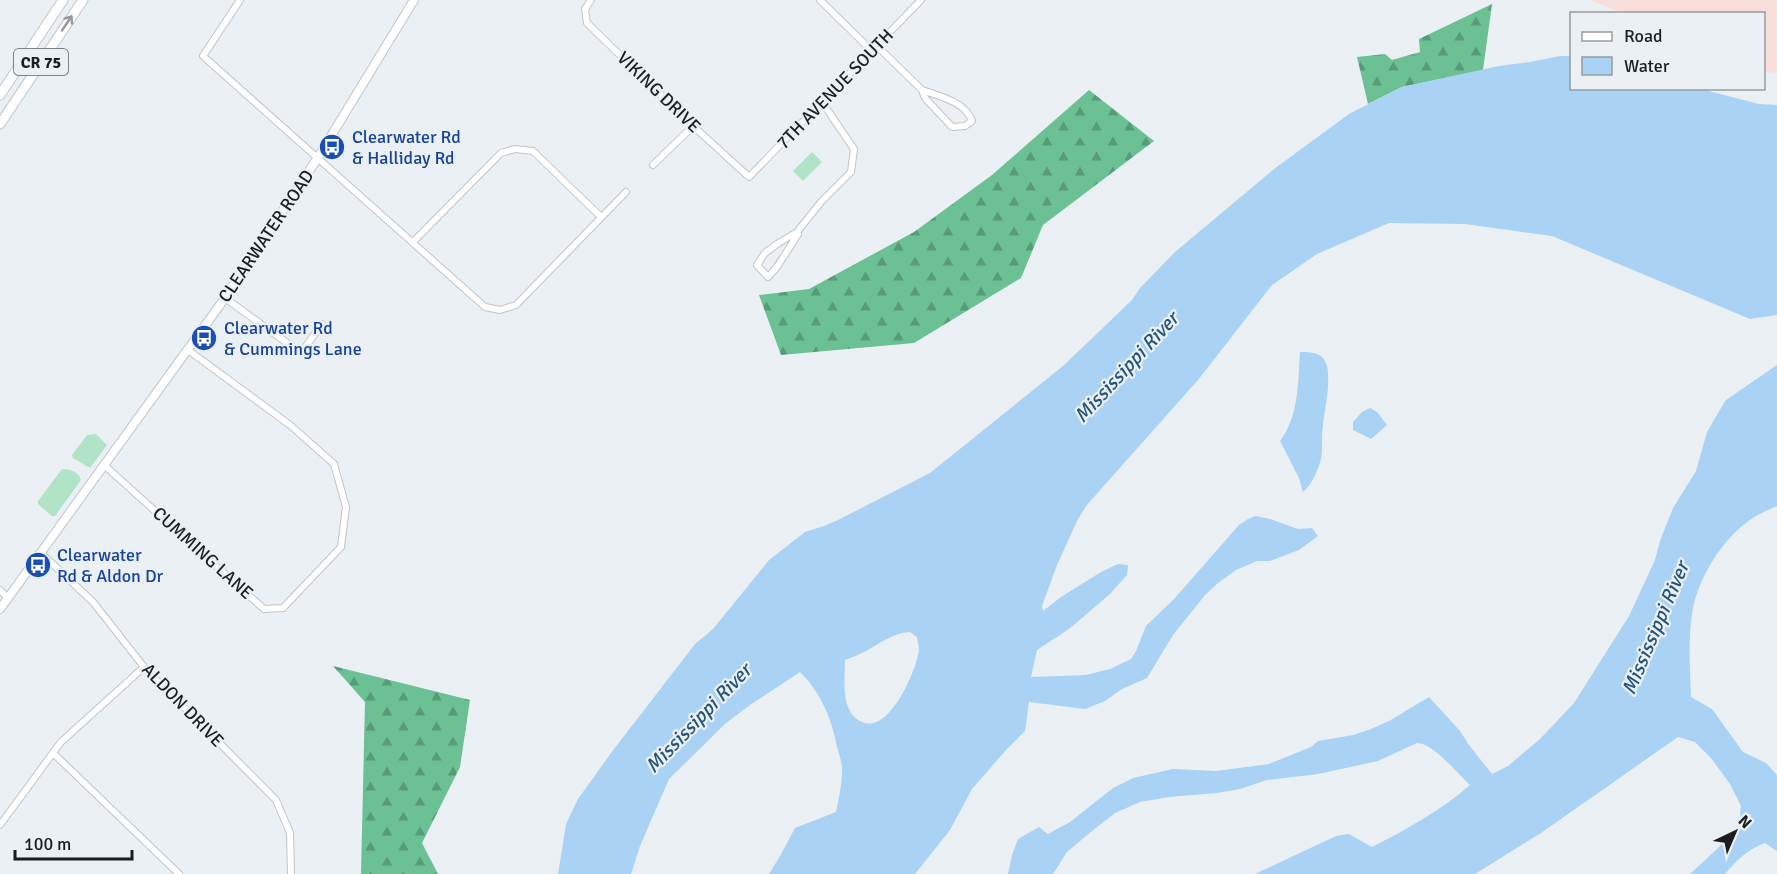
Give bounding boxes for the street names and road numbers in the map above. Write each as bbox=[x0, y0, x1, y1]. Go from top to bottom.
street label: 7TH AVENUE SOUTH bbox=[772, 24, 898, 154]
street label: VIKING DRIVE bbox=[613, 47, 705, 137]
road number: CR 75 bbox=[14, 49, 68, 75]
street label: CLEARWATER ROAD bbox=[213, 165, 319, 307]
street label: CUMMING LANE bbox=[148, 502, 258, 604]
street label: ALDON DRIVE bbox=[137, 658, 229, 752]

